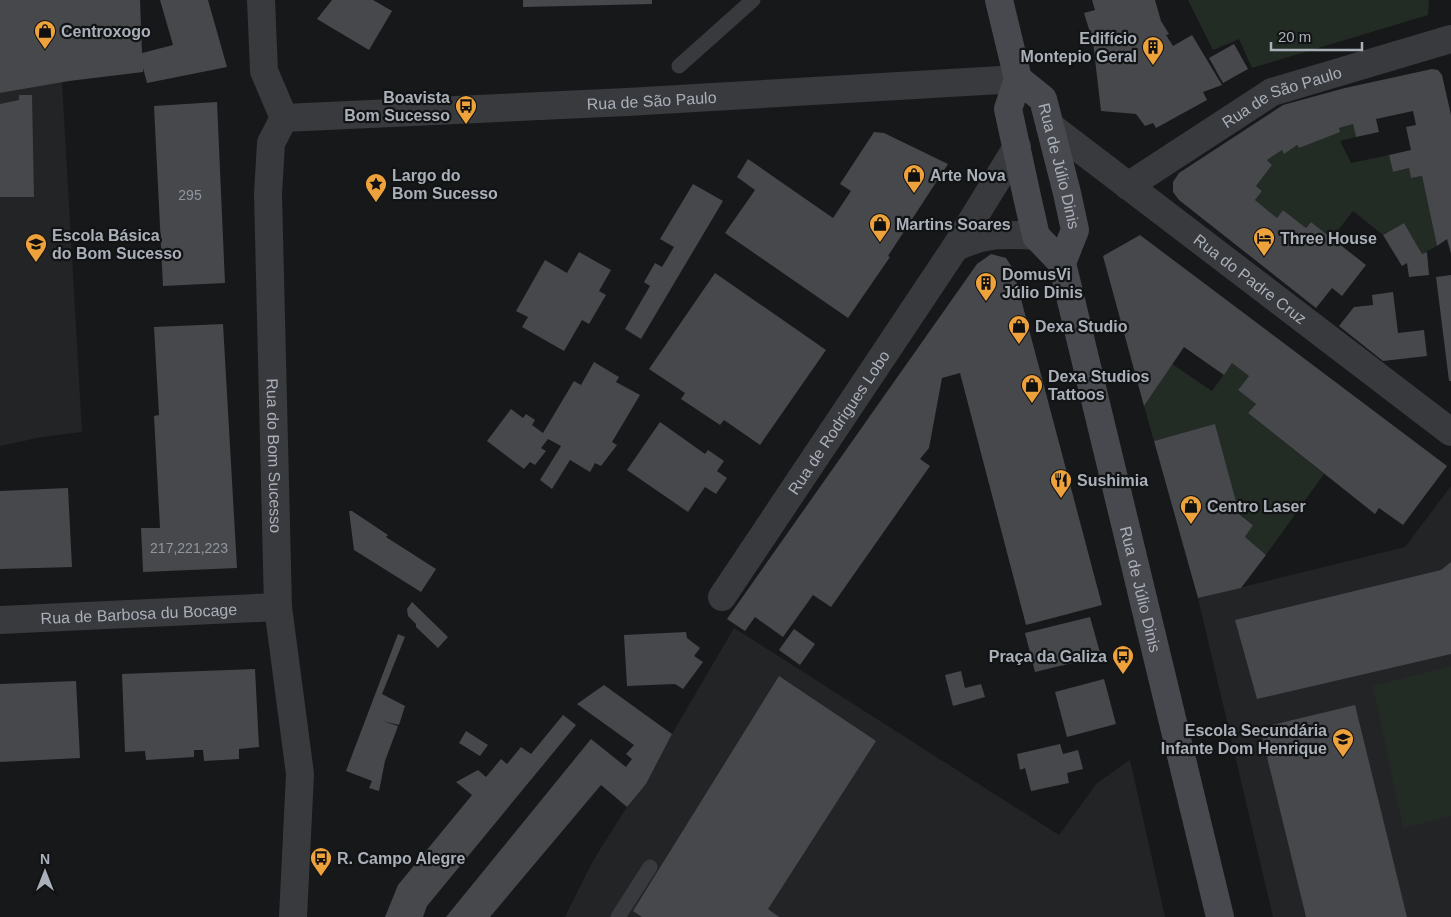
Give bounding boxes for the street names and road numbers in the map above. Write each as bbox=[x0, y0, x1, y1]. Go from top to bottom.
street label: Rua de São Paulo bbox=[1219, 63, 1344, 131]
street label: Rua de São Paulo bbox=[586, 88, 717, 112]
street label: Rua de Júlio Dinis bbox=[1036, 101, 1083, 230]
street label: Rua do Padre Cruz bbox=[1191, 231, 1310, 327]
street label: Rua de Rodrigues Lobo bbox=[785, 347, 893, 497]
street label: Rua do Bom Sucesso bbox=[264, 378, 285, 533]
street label: Rua de Júlio Dinis bbox=[1117, 524, 1164, 654]
street label: Rua de Barbosa du Bocage bbox=[40, 600, 238, 627]

